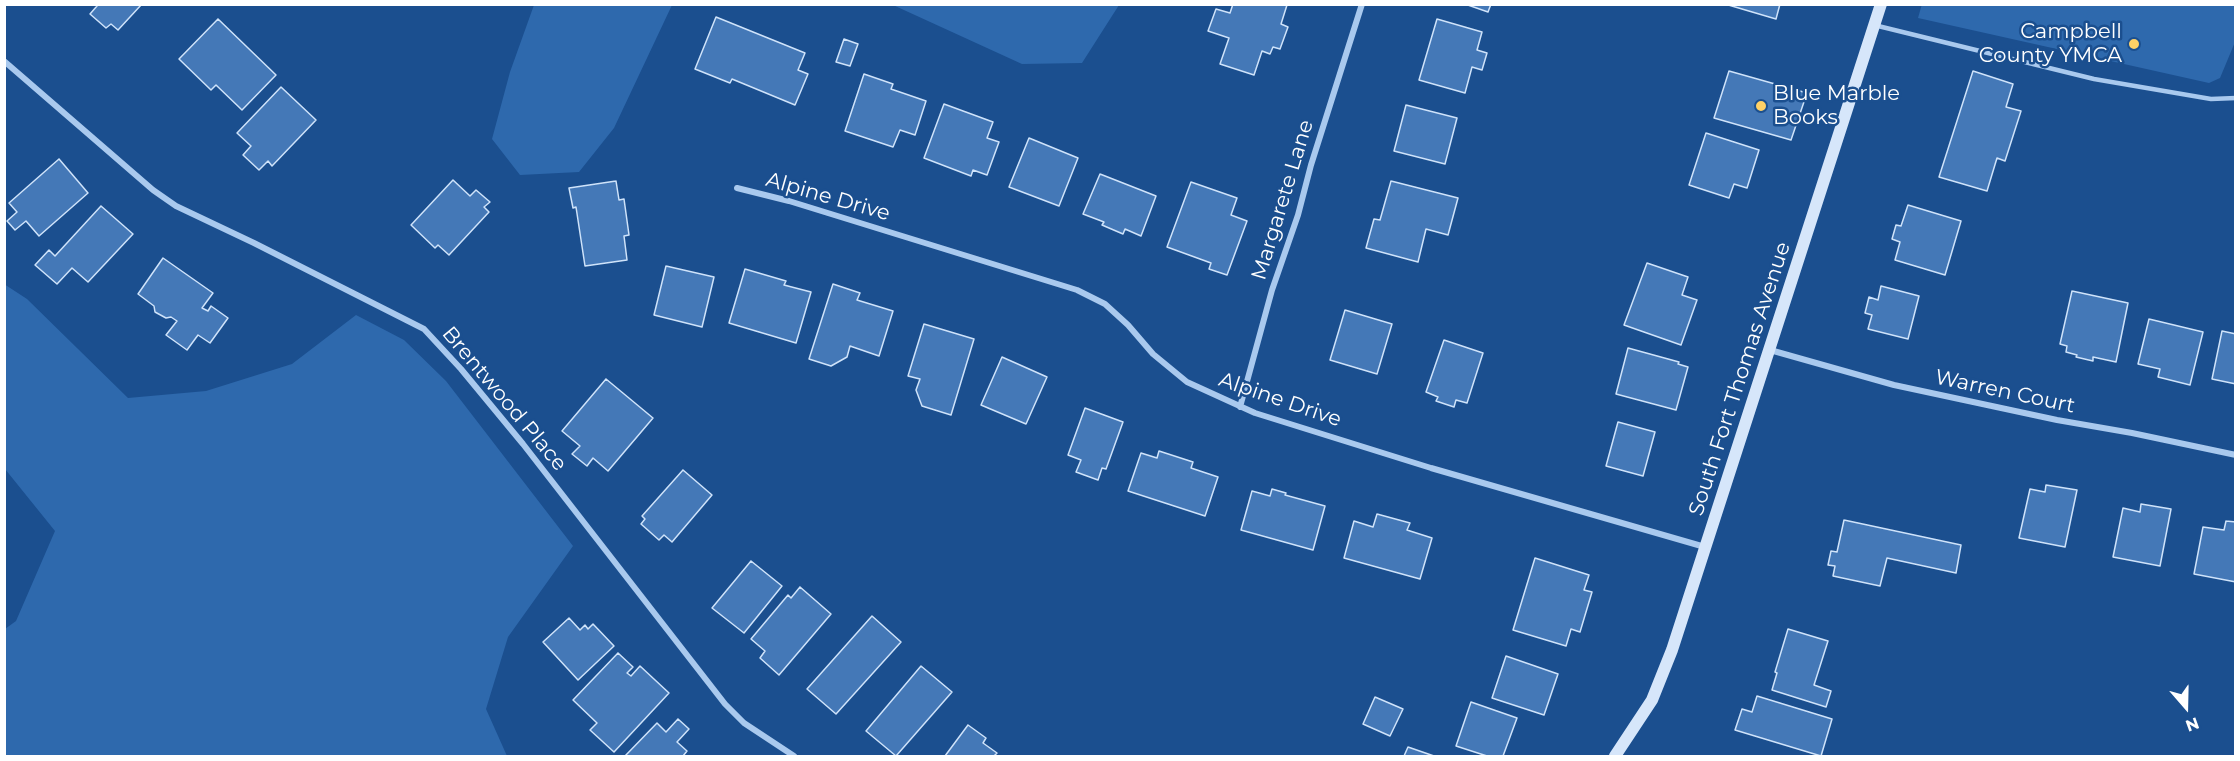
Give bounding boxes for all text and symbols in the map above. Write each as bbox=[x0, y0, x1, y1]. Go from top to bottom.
place label: Campbell County YMCA bbox=[1979, 19, 2122, 69]
marker: Campbell County YMCA bbox=[2127, 37, 2141, 51]
place label: Blue Marble Books bbox=[1773, 81, 1900, 131]
marker: Blue Marble Books bbox=[1754, 99, 1768, 113]
street label: Margarete Lane bbox=[1247, 117, 1319, 283]
street label: Alpine Drive bbox=[763, 167, 893, 227]
street label: South Fort Thomas Avenue bbox=[1684, 239, 1796, 519]
street label: Brentwood Place bbox=[436, 322, 572, 476]
street label: Warren Court bbox=[1933, 365, 2077, 419]
street label: Alpine Drive bbox=[1215, 367, 1345, 433]
north arrow bbox=[2156, 677, 2216, 737]
text: N bbox=[2183, 713, 2202, 736]

